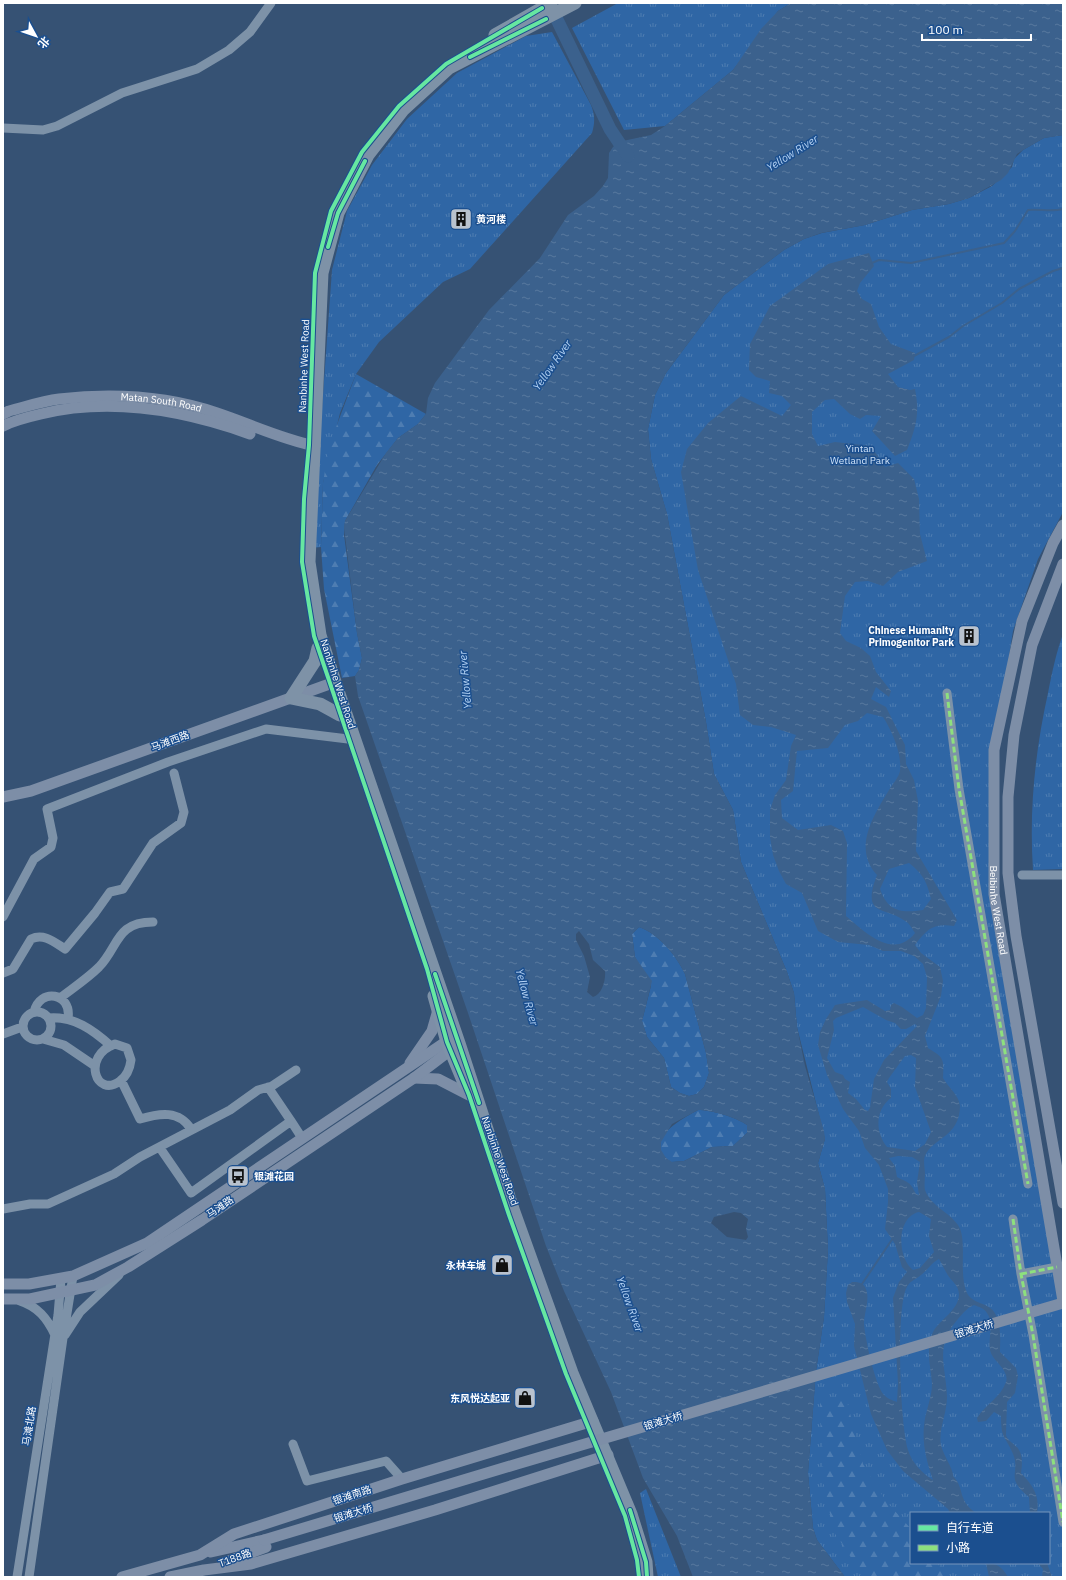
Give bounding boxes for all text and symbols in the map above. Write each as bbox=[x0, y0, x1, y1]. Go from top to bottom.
north arrow bbox=[16, 16, 56, 56]
scale bar bbox=[922, 16, 1031, 42]
text: 100 m bbox=[928, 22, 963, 37]
text: 北 bbox=[35, 34, 53, 51]
water label: Yellow River bbox=[764, 131, 821, 174]
building icon: 黄河楼 bbox=[448, 206, 474, 232]
place label: 黄河楼 bbox=[476, 213, 506, 226]
street label: Nanbinhe West Road bbox=[296, 319, 312, 413]
water label: Yellow River bbox=[530, 336, 575, 393]
street label: Matan South Road bbox=[120, 390, 203, 415]
park label: Yintan Wetland Park bbox=[830, 442, 891, 467]
building icon: Chinese Humanity Primogenitor Park bbox=[956, 623, 982, 649]
place label: Chinese Humanity Primogenitor Park bbox=[868, 624, 955, 649]
street label: Nanbinhe West Road bbox=[317, 638, 359, 730]
water label: Yellow River bbox=[455, 649, 475, 710]
street label: 马滩西路 bbox=[149, 728, 191, 754]
street label: Beibinhe West Road bbox=[988, 865, 1011, 956]
water label: Yellow River bbox=[513, 967, 542, 1028]
street label: Nanbinhe West Road bbox=[479, 1115, 521, 1207]
bus stop icon: 银滩花园 bbox=[225, 1163, 251, 1189]
place label: 银滩花园 bbox=[254, 1170, 294, 1183]
street label: 马滩路 bbox=[204, 1193, 236, 1221]
shop icon: 永林车城 bbox=[489, 1252, 515, 1278]
place label: 永林车城 bbox=[446, 1259, 486, 1272]
water label: Yellow River bbox=[613, 1274, 647, 1335]
street label: 银滩大桥 bbox=[953, 1317, 995, 1341]
shop icon: 东风悦达起亚 bbox=[512, 1385, 538, 1411]
place label: 东风悦达起亚 bbox=[450, 1392, 510, 1405]
street label: 马滩北路 bbox=[19, 1405, 39, 1447]
street label: 银滩大桥 bbox=[642, 1409, 684, 1433]
street label: 银滩南路 bbox=[331, 1483, 373, 1507]
street label: 银滩大桥 bbox=[332, 1501, 374, 1525]
legend bbox=[910, 1512, 1050, 1564]
text: 自行车道 bbox=[946, 1520, 994, 1535]
text: 小路 bbox=[946, 1540, 970, 1555]
street label: T188路 bbox=[217, 1546, 253, 1570]

